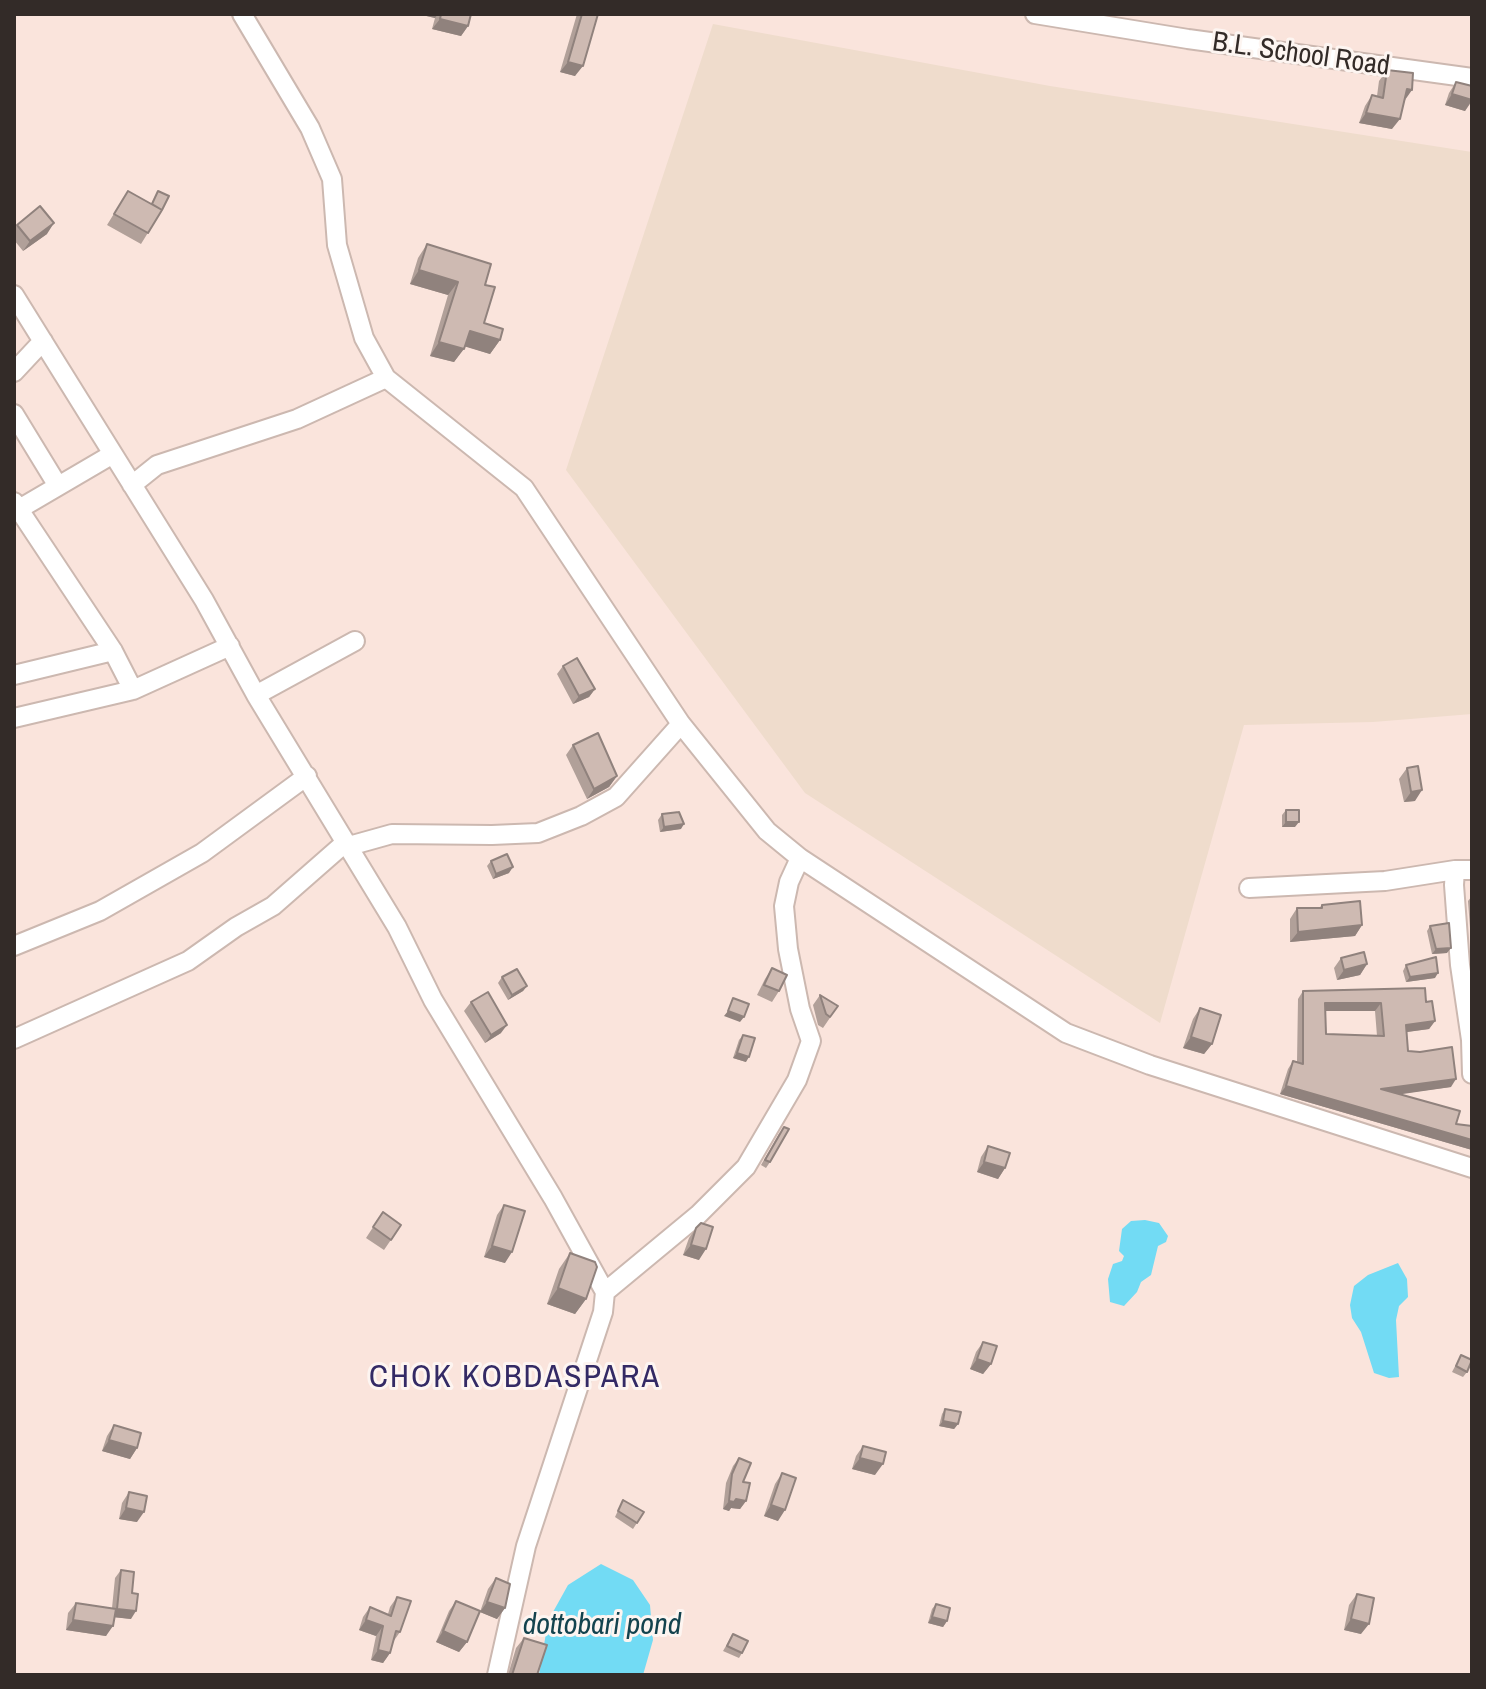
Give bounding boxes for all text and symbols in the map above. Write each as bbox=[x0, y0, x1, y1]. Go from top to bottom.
street label: B.L. School Road bbox=[1210, 26, 1392, 84]
district label: CHOK KOBDASPARA bbox=[369, 1359, 661, 1397]
water label: dottobari pond bbox=[523, 1608, 681, 1644]

